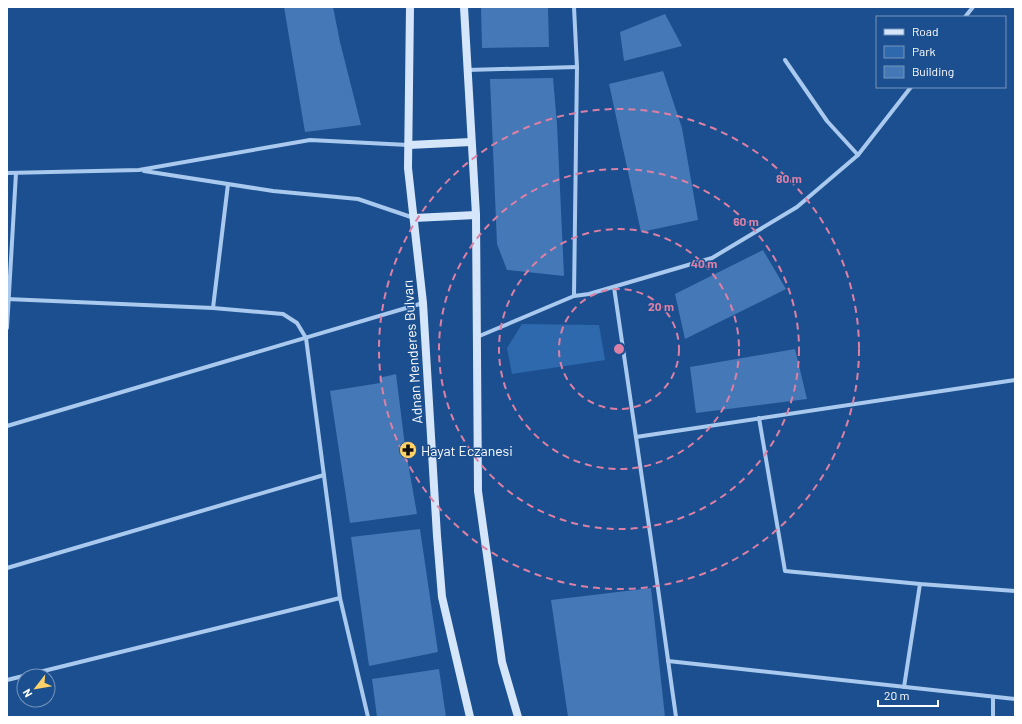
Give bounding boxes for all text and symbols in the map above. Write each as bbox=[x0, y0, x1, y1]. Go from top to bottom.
legend bbox=[876, 16, 1006, 88]
text: Road bbox=[912, 24, 939, 38]
text: Park bbox=[912, 44, 936, 58]
text: Building bbox=[912, 64, 954, 78]
text: 80 m bbox=[776, 171, 802, 185]
text: 60 m bbox=[733, 214, 759, 228]
text: 40 m bbox=[691, 256, 717, 270]
street label: Adnan Menderes Bulvarı bbox=[398, 280, 426, 424]
text: 20 m bbox=[648, 299, 674, 313]
centre of rings bbox=[612, 342, 626, 356]
pharmacy icon: Hayat Eczanesi bbox=[398, 440, 418, 460]
place label: Hayat Eczanesi bbox=[421, 442, 513, 459]
north arrow bbox=[16, 668, 56, 708]
scale bar bbox=[878, 682, 938, 708]
text: N bbox=[20, 687, 34, 700]
text: 20 m bbox=[884, 688, 910, 702]

